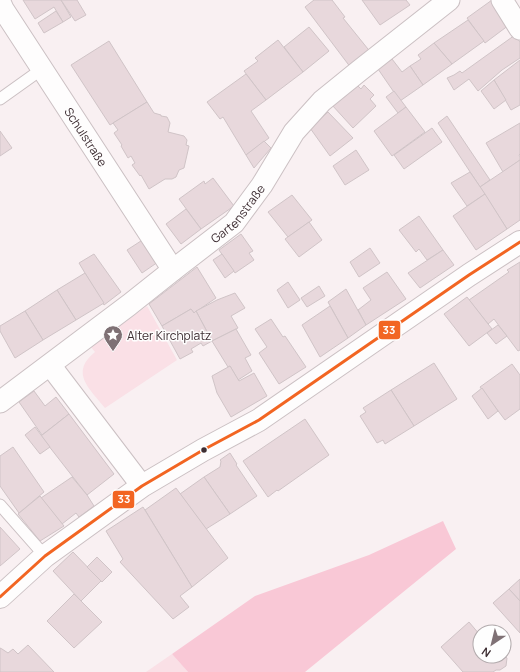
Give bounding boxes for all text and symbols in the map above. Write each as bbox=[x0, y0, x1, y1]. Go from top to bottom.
street label: Schulstraße bbox=[61, 104, 112, 170]
street label: Gartenstraße bbox=[207, 181, 268, 247]
line badge: 33 bbox=[378, 320, 401, 340]
text: 33 bbox=[383, 322, 395, 337]
place icon: Alter Kirchplatz bbox=[102, 324, 124, 352]
place label: Alter Kirchplatz bbox=[127, 327, 211, 344]
unlabelled marker bbox=[199, 445, 209, 455]
line badge: 33 bbox=[112, 490, 135, 509]
text: 33 bbox=[118, 491, 130, 506]
north arrow bbox=[472, 624, 512, 664]
text: N bbox=[478, 644, 494, 661]

